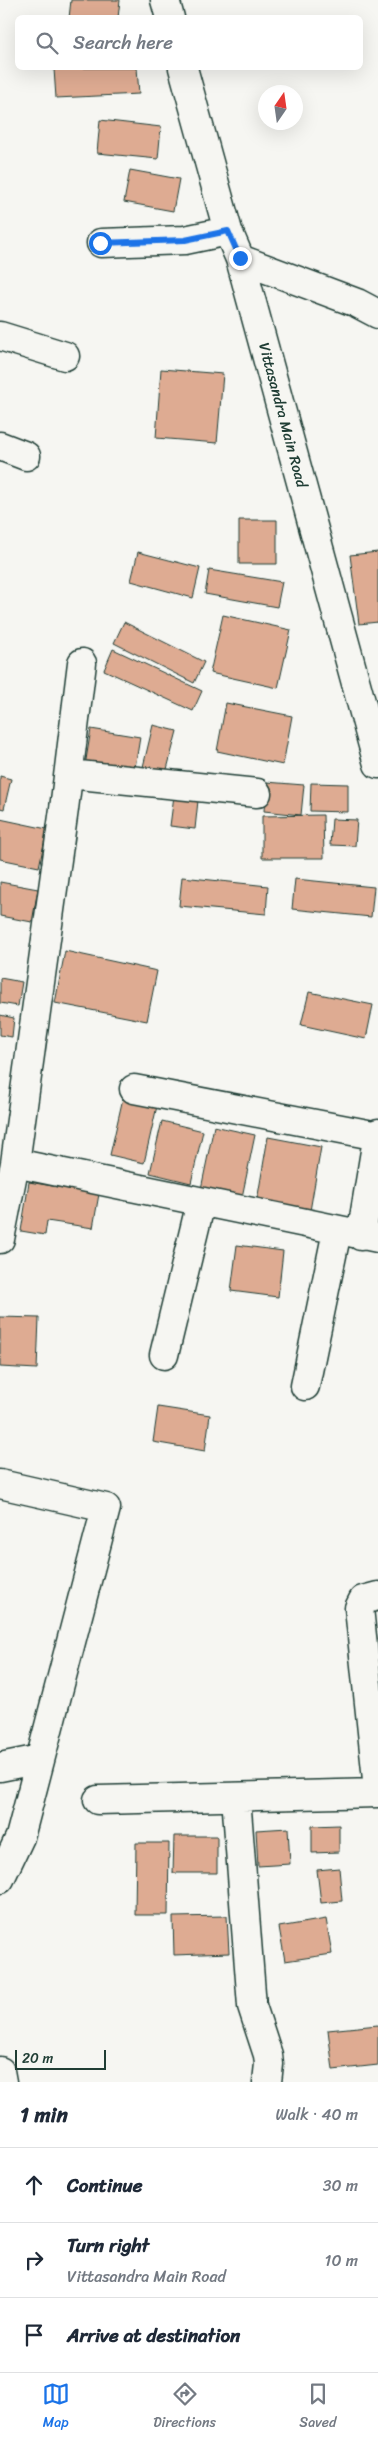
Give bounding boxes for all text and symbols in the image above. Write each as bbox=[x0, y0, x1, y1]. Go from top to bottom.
search box bbox=[15, 15, 363, 70]
text: Search here bbox=[73, 26, 173, 59]
icon: search bbox=[33, 29, 61, 57]
north arrow bbox=[258, 85, 303, 130]
route start bbox=[89, 232, 112, 255]
route end bbox=[229, 247, 252, 270]
street label: Vittasandra Main Road bbox=[251, 340, 315, 491]
text: 20 m bbox=[22, 2046, 53, 2071]
scale bar bbox=[15, 2047, 106, 2070]
text: 1 min bbox=[20, 2096, 68, 2134]
text: Walk · 40 m bbox=[275, 2100, 358, 2129]
text: Continue bbox=[67, 2169, 143, 2202]
icon: ahead bbox=[20, 2171, 48, 2199]
text: 30 m bbox=[323, 2171, 358, 2200]
text: Turn right bbox=[67, 2229, 149, 2262]
icon: right bbox=[20, 2246, 48, 2274]
text: 10 m bbox=[325, 2246, 358, 2275]
text: Vittasandra Main Road bbox=[67, 2262, 226, 2291]
text: Arrive at destination bbox=[67, 2319, 240, 2352]
icon: arrive bbox=[20, 2321, 48, 2349]
tab: Map bbox=[42, 2380, 70, 2435]
tab: Directions bbox=[153, 2380, 216, 2435]
tab: Saved bbox=[299, 2380, 336, 2435]

